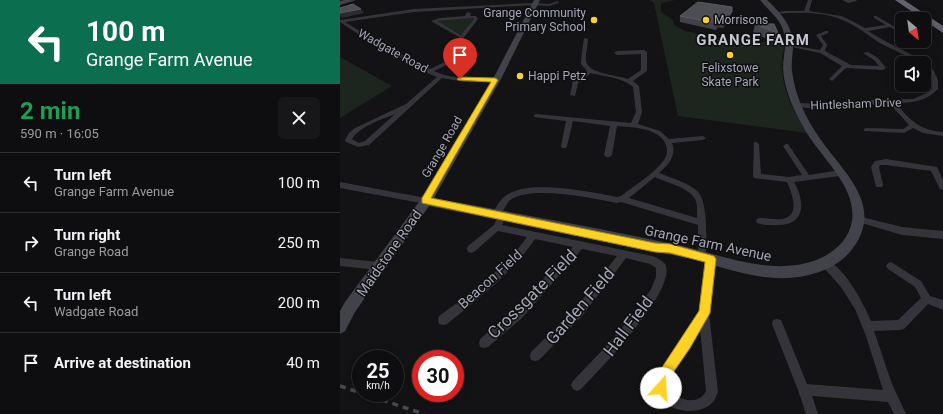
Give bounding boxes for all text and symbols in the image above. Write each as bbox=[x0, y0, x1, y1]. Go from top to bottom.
place label: Grange Community Primary School bbox=[483, 6, 586, 34]
north arrow bbox=[895, 12, 931, 48]
map controls bbox=[895, 12, 931, 92]
place label: Morrisons bbox=[714, 13, 768, 27]
text: 100 m bbox=[86, 15, 165, 48]
marker: Grange Community Primary School bbox=[589, 15, 599, 25]
marker: Morrisons bbox=[701, 15, 711, 25]
icon: left bbox=[20, 16, 72, 68]
street label: Wadgate Road bbox=[356, 26, 430, 76]
district label: GRANGE FARM bbox=[696, 31, 810, 49]
pin bbox=[443, 38, 477, 79]
icon: arrive bbox=[449, 44, 471, 66]
text: Grange Farm Avenue bbox=[86, 49, 253, 70]
marker: Felixstowe Skate Park bbox=[725, 50, 735, 60]
button: sound bbox=[895, 56, 931, 92]
place label: Felixstowe Skate Park bbox=[701, 61, 760, 89]
place label: Happi Petz bbox=[528, 69, 586, 83]
marker: Happi Petz bbox=[515, 71, 525, 81]
street label: Hintlesham Drive bbox=[810, 95, 902, 113]
text: 2 min bbox=[20, 97, 80, 125]
button: close bbox=[278, 97, 320, 139]
street label: Grange Road bbox=[419, 114, 465, 180]
text: 590 m · 16:05 bbox=[20, 126, 99, 141]
text: Turn left bbox=[54, 166, 111, 184]
icon: left bbox=[20, 172, 42, 194]
text: 100 m bbox=[278, 174, 320, 192]
text: Grange Farm Avenue bbox=[54, 184, 174, 199]
street label: Maidstone Road bbox=[353, 207, 425, 299]
street label: Grange Farm Avenue bbox=[643, 222, 773, 264]
text: Turn right bbox=[54, 226, 120, 244]
icon: right bbox=[20, 232, 42, 254]
text: 250 m bbox=[278, 234, 320, 252]
text: Grange Road bbox=[54, 244, 129, 259]
street label: Crossgate Field bbox=[483, 245, 581, 343]
street label: Beacon Field bbox=[455, 246, 525, 312]
street label: Garden Field bbox=[541, 264, 619, 348]
text: Turn left bbox=[54, 286, 111, 304]
icon: left bbox=[20, 292, 42, 314]
street label: Hall Field bbox=[599, 292, 657, 360]
text: 200 m bbox=[278, 294, 320, 312]
text: Wadgate Road bbox=[54, 304, 138, 319]
speed limit sign: 30 bbox=[412, 350, 464, 402]
icon: arrive bbox=[20, 352, 42, 374]
text: Arrive at destination bbox=[54, 354, 191, 372]
text: 40 m bbox=[286, 354, 320, 372]
text: 25 bbox=[367, 359, 389, 383]
position arrow bbox=[640, 367, 682, 409]
text: km/h bbox=[366, 380, 390, 391]

